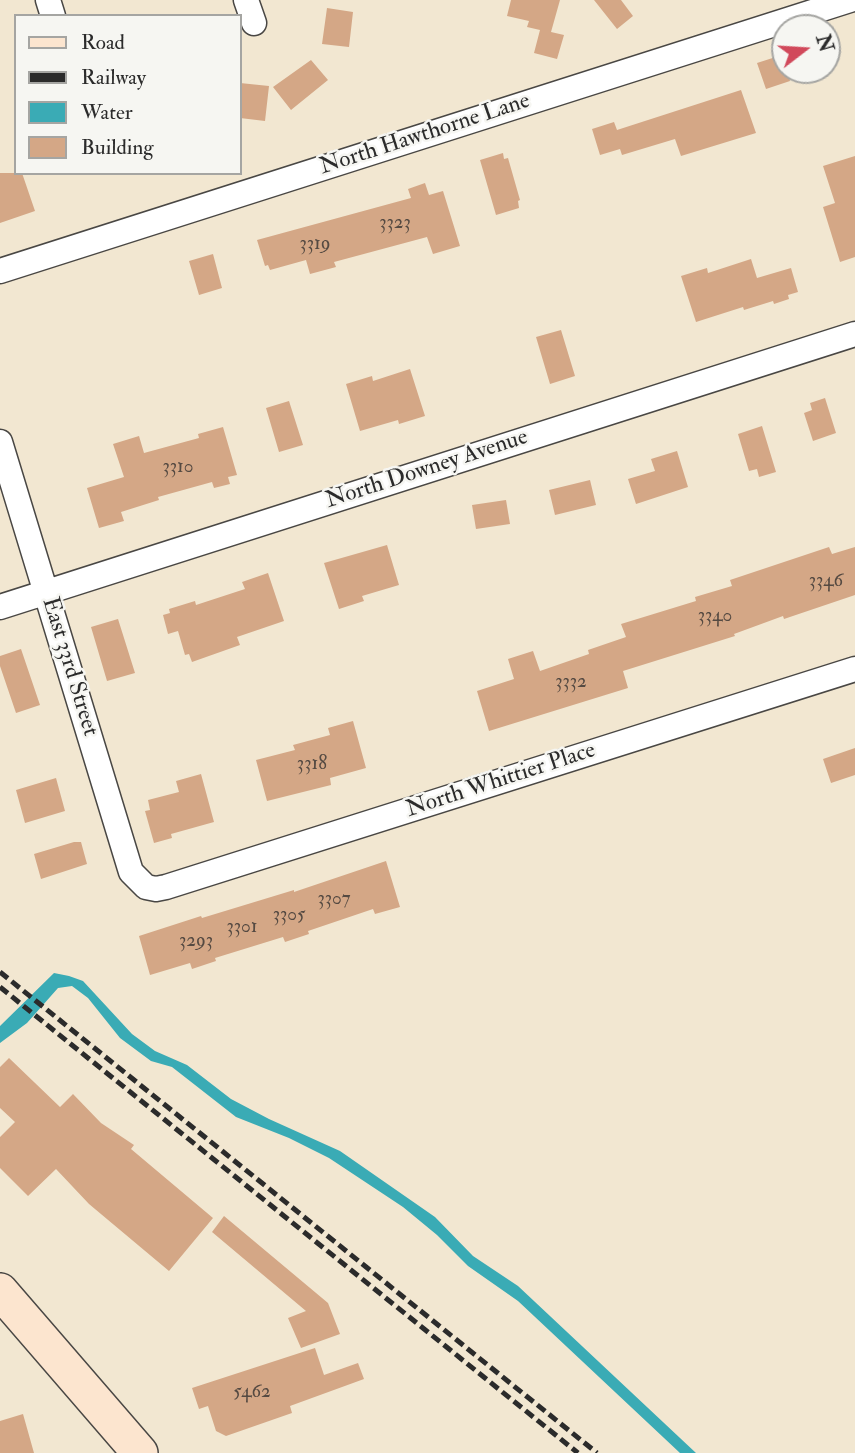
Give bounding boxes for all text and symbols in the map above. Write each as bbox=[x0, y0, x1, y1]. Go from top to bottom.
legend bbox=[14, 14, 242, 175]
north arrow bbox=[771, 14, 841, 84]
text: Road bbox=[81, 29, 125, 56]
text: N bbox=[810, 32, 838, 55]
text: Railway bbox=[81, 64, 146, 91]
street label: North Hawthorne Lane bbox=[316, 88, 534, 182]
text: Water bbox=[81, 99, 133, 126]
text: Building bbox=[81, 134, 154, 161]
house number: 3323 bbox=[379, 213, 411, 235]
house number: 3319 bbox=[299, 234, 331, 256]
street label: North Downey Avenue bbox=[322, 424, 532, 516]
house number: 3310 bbox=[163, 457, 193, 479]
house number: 3346 bbox=[809, 571, 843, 593]
street label: East 33rd Street bbox=[35, 594, 103, 740]
house number: 3340 bbox=[698, 606, 732, 628]
house number: 3332 bbox=[555, 672, 587, 694]
street label: North Whittier Place bbox=[403, 737, 599, 825]
house number: 3318 bbox=[297, 754, 327, 776]
house number: 3307 bbox=[317, 889, 351, 911]
house number: 3305 bbox=[273, 905, 305, 927]
house number: 3301 bbox=[227, 917, 257, 939]
house number: 3293 bbox=[179, 931, 213, 953]
house number: 5462 bbox=[233, 1382, 271, 1404]

